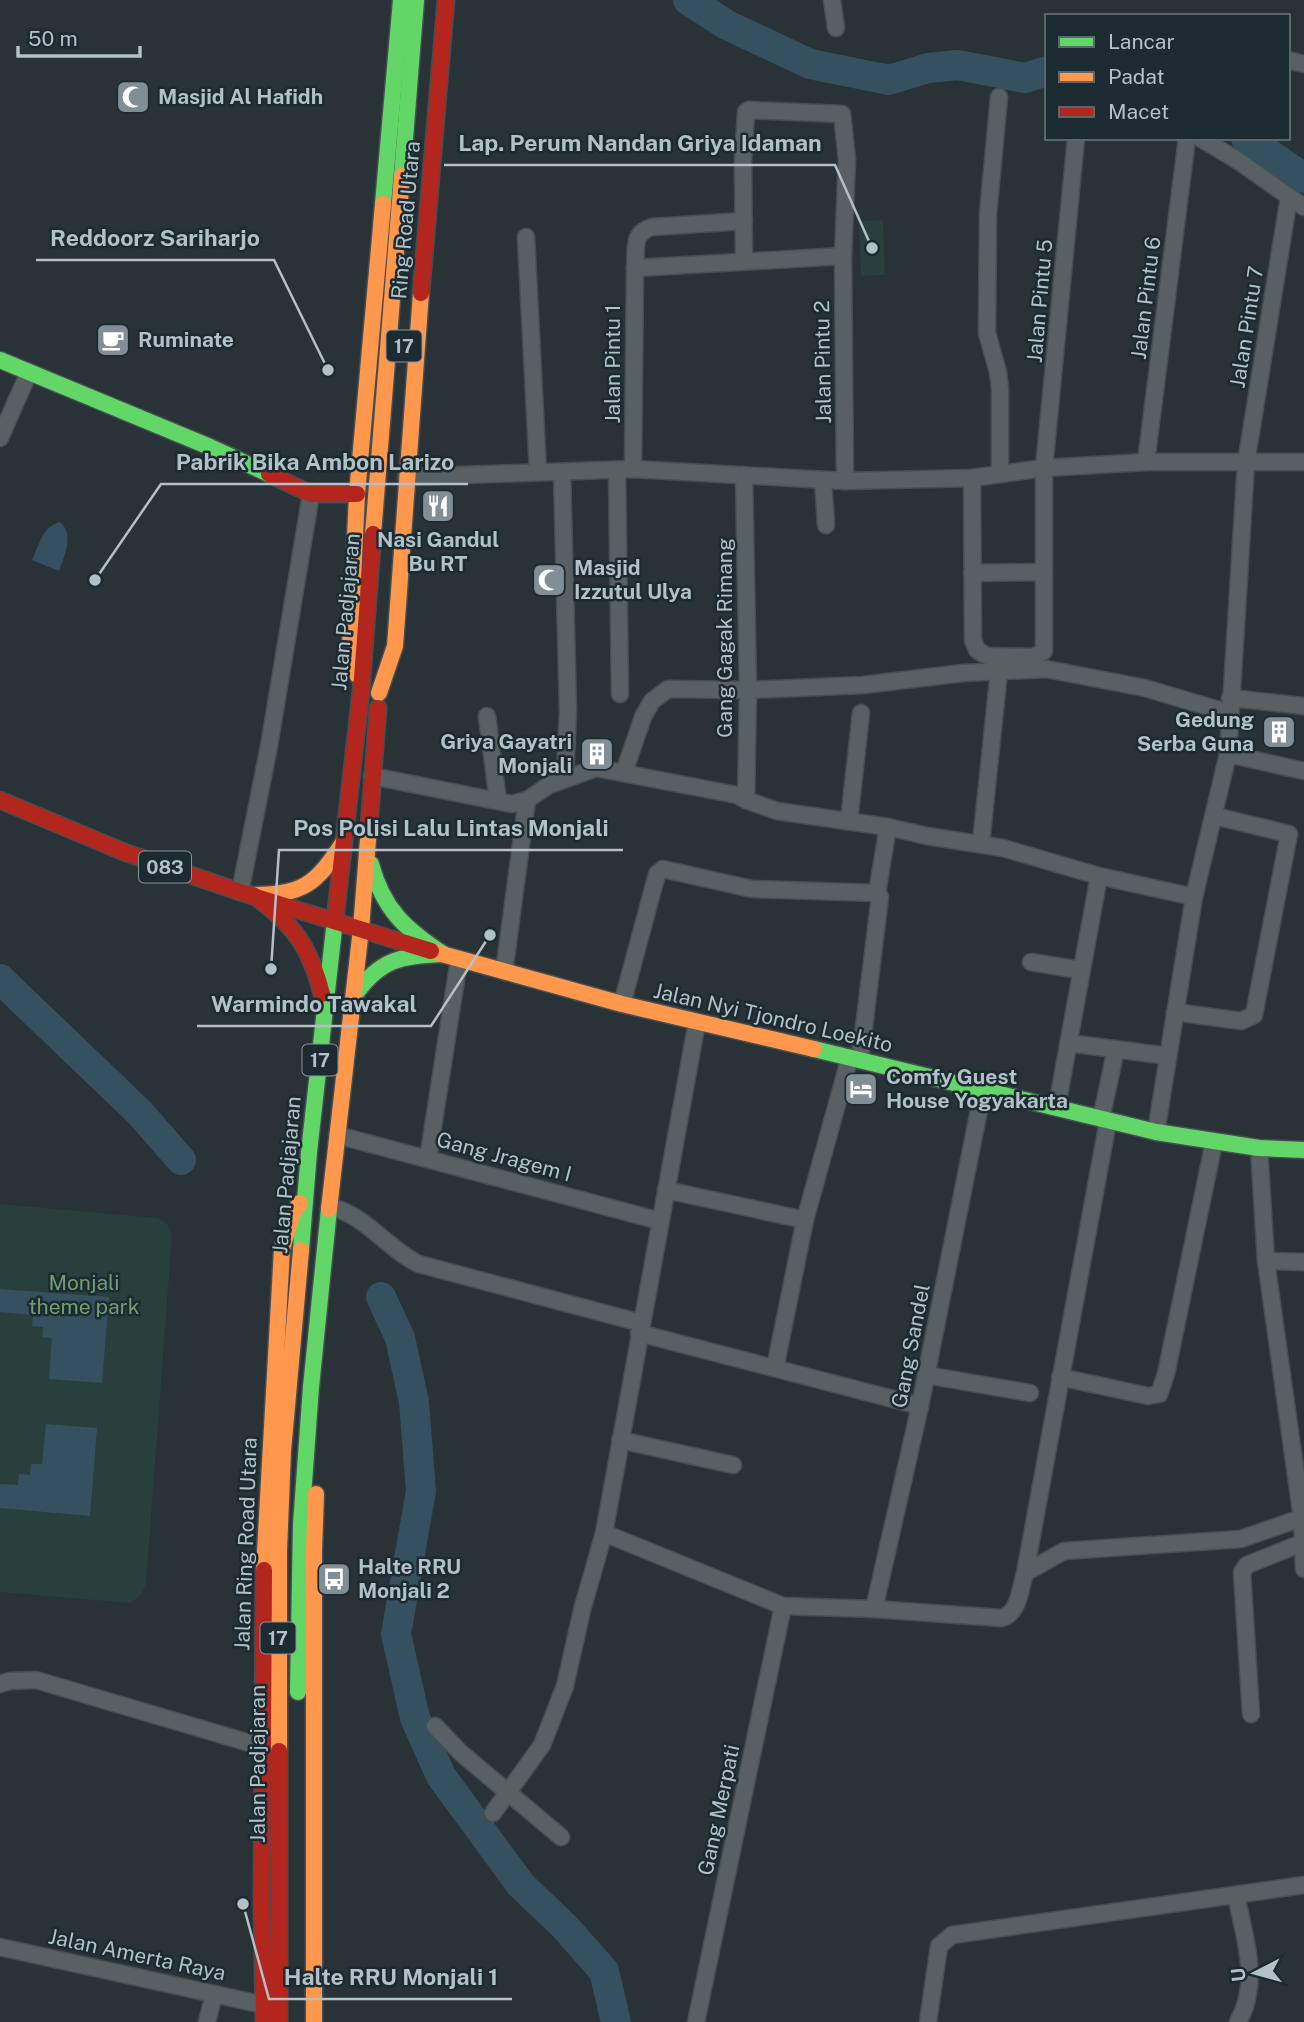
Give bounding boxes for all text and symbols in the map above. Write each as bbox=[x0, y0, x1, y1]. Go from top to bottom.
scale bar bbox=[18, 14, 140, 58]
legend bbox=[1045, 14, 1290, 140]
text: 50 m bbox=[28, 26, 78, 51]
text: Lancar bbox=[1108, 29, 1175, 54]
text: Padat bbox=[1108, 64, 1165, 89]
mosque icon: Masjid Al Hafidh bbox=[114, 78, 152, 116]
place label: Masjid Al Hafidh bbox=[158, 84, 323, 109]
text: Macet bbox=[1108, 99, 1169, 124]
callout: Lap. Perum Nandan Griya Idaman bbox=[444, 121, 835, 165]
text: Lap. Perum Nandan Griya Idaman bbox=[458, 129, 822, 156]
street label: Ring Road Utara bbox=[386, 140, 425, 300]
callout: Reddoorz Sariharjo bbox=[36, 216, 274, 260]
text: Reddoorz Sariharjo bbox=[50, 224, 260, 251]
street label: Jalan Pintu 6 bbox=[1126, 235, 1165, 361]
street label: Jalan Pintu 5 bbox=[1022, 238, 1057, 364]
street label: Jalan Pintu 7 bbox=[1225, 264, 1268, 390]
street label: Jalan Pintu 2 bbox=[809, 300, 836, 424]
street label: Jalan Pintu 1 bbox=[600, 304, 625, 424]
cafe icon: Ruminate bbox=[94, 321, 132, 359]
place label: Ruminate bbox=[138, 327, 234, 352]
road number: 17 bbox=[386, 330, 422, 362]
callout: Pabrik Bika Ambon Larizo bbox=[161, 440, 468, 484]
text: Pabrik Bika Ambon Larizo bbox=[176, 448, 454, 475]
restaurant icon: Nasi Gandul Bu RT bbox=[419, 487, 457, 525]
place label: Nasi Gandul Bu RT bbox=[377, 527, 499, 576]
street label: Jalan Padjajaran bbox=[326, 532, 365, 692]
street label: Gang Gagak Rimang bbox=[712, 538, 737, 738]
place label: Masjid Izzutul Ulya bbox=[574, 555, 692, 604]
mosque icon: Masjid Izzutul Ulya bbox=[530, 561, 568, 599]
place label: Gedung Serba Guna bbox=[1137, 707, 1254, 756]
building icon: Gedung Serba Guna bbox=[1260, 713, 1298, 751]
place label: Griya Gayatri Monjali bbox=[440, 729, 572, 778]
building icon: Griya Gayatri Monjali bbox=[578, 735, 616, 773]
callout: Pos Polisi Lalu Lintas Monjali bbox=[279, 806, 623, 850]
text: Pos Polisi Lalu Lintas Monjali bbox=[293, 814, 609, 841]
road number: 083 bbox=[139, 852, 191, 882]
street label: Jalan Nyi Tjondro Loekito bbox=[651, 978, 895, 1057]
callout: Warmindo Tawakal bbox=[197, 982, 431, 1026]
text: Warmindo Tawakal bbox=[211, 990, 417, 1017]
road number: 17 bbox=[302, 1044, 338, 1076]
place label: Comfy Guest House Yogyakarta bbox=[886, 1064, 1068, 1113]
hotel icon: Comfy Guest House Yogyakarta bbox=[842, 1070, 880, 1108]
street label: Jalan Padjajaran bbox=[267, 1095, 306, 1255]
street label: Gang Jragem I bbox=[434, 1126, 574, 1187]
park label: Monjali theme park bbox=[28, 1270, 140, 1319]
street label: Gang Sandel bbox=[886, 1282, 935, 1410]
street label: Jalan Ring Road Utara bbox=[229, 1437, 262, 1651]
place label: Halte RRU Monjali 2 bbox=[358, 1554, 461, 1603]
bus stop icon: Halte RRU Monjali 2 bbox=[315, 1560, 353, 1598]
road number: 17 bbox=[260, 1622, 296, 1654]
street label: Jalan Padjajaran bbox=[245, 1685, 270, 1843]
street label: Gang Merpati bbox=[692, 1742, 745, 1877]
street label: Jalan Amerta Raya bbox=[46, 1924, 228, 1985]
north arrow bbox=[1220, 1938, 1290, 2008]
callout: Halte RRU Monjali 1 bbox=[269, 1955, 512, 1999]
text: Halte RRU Monjali 1 bbox=[284, 1963, 498, 1990]
text: U bbox=[1226, 1967, 1250, 1983]

